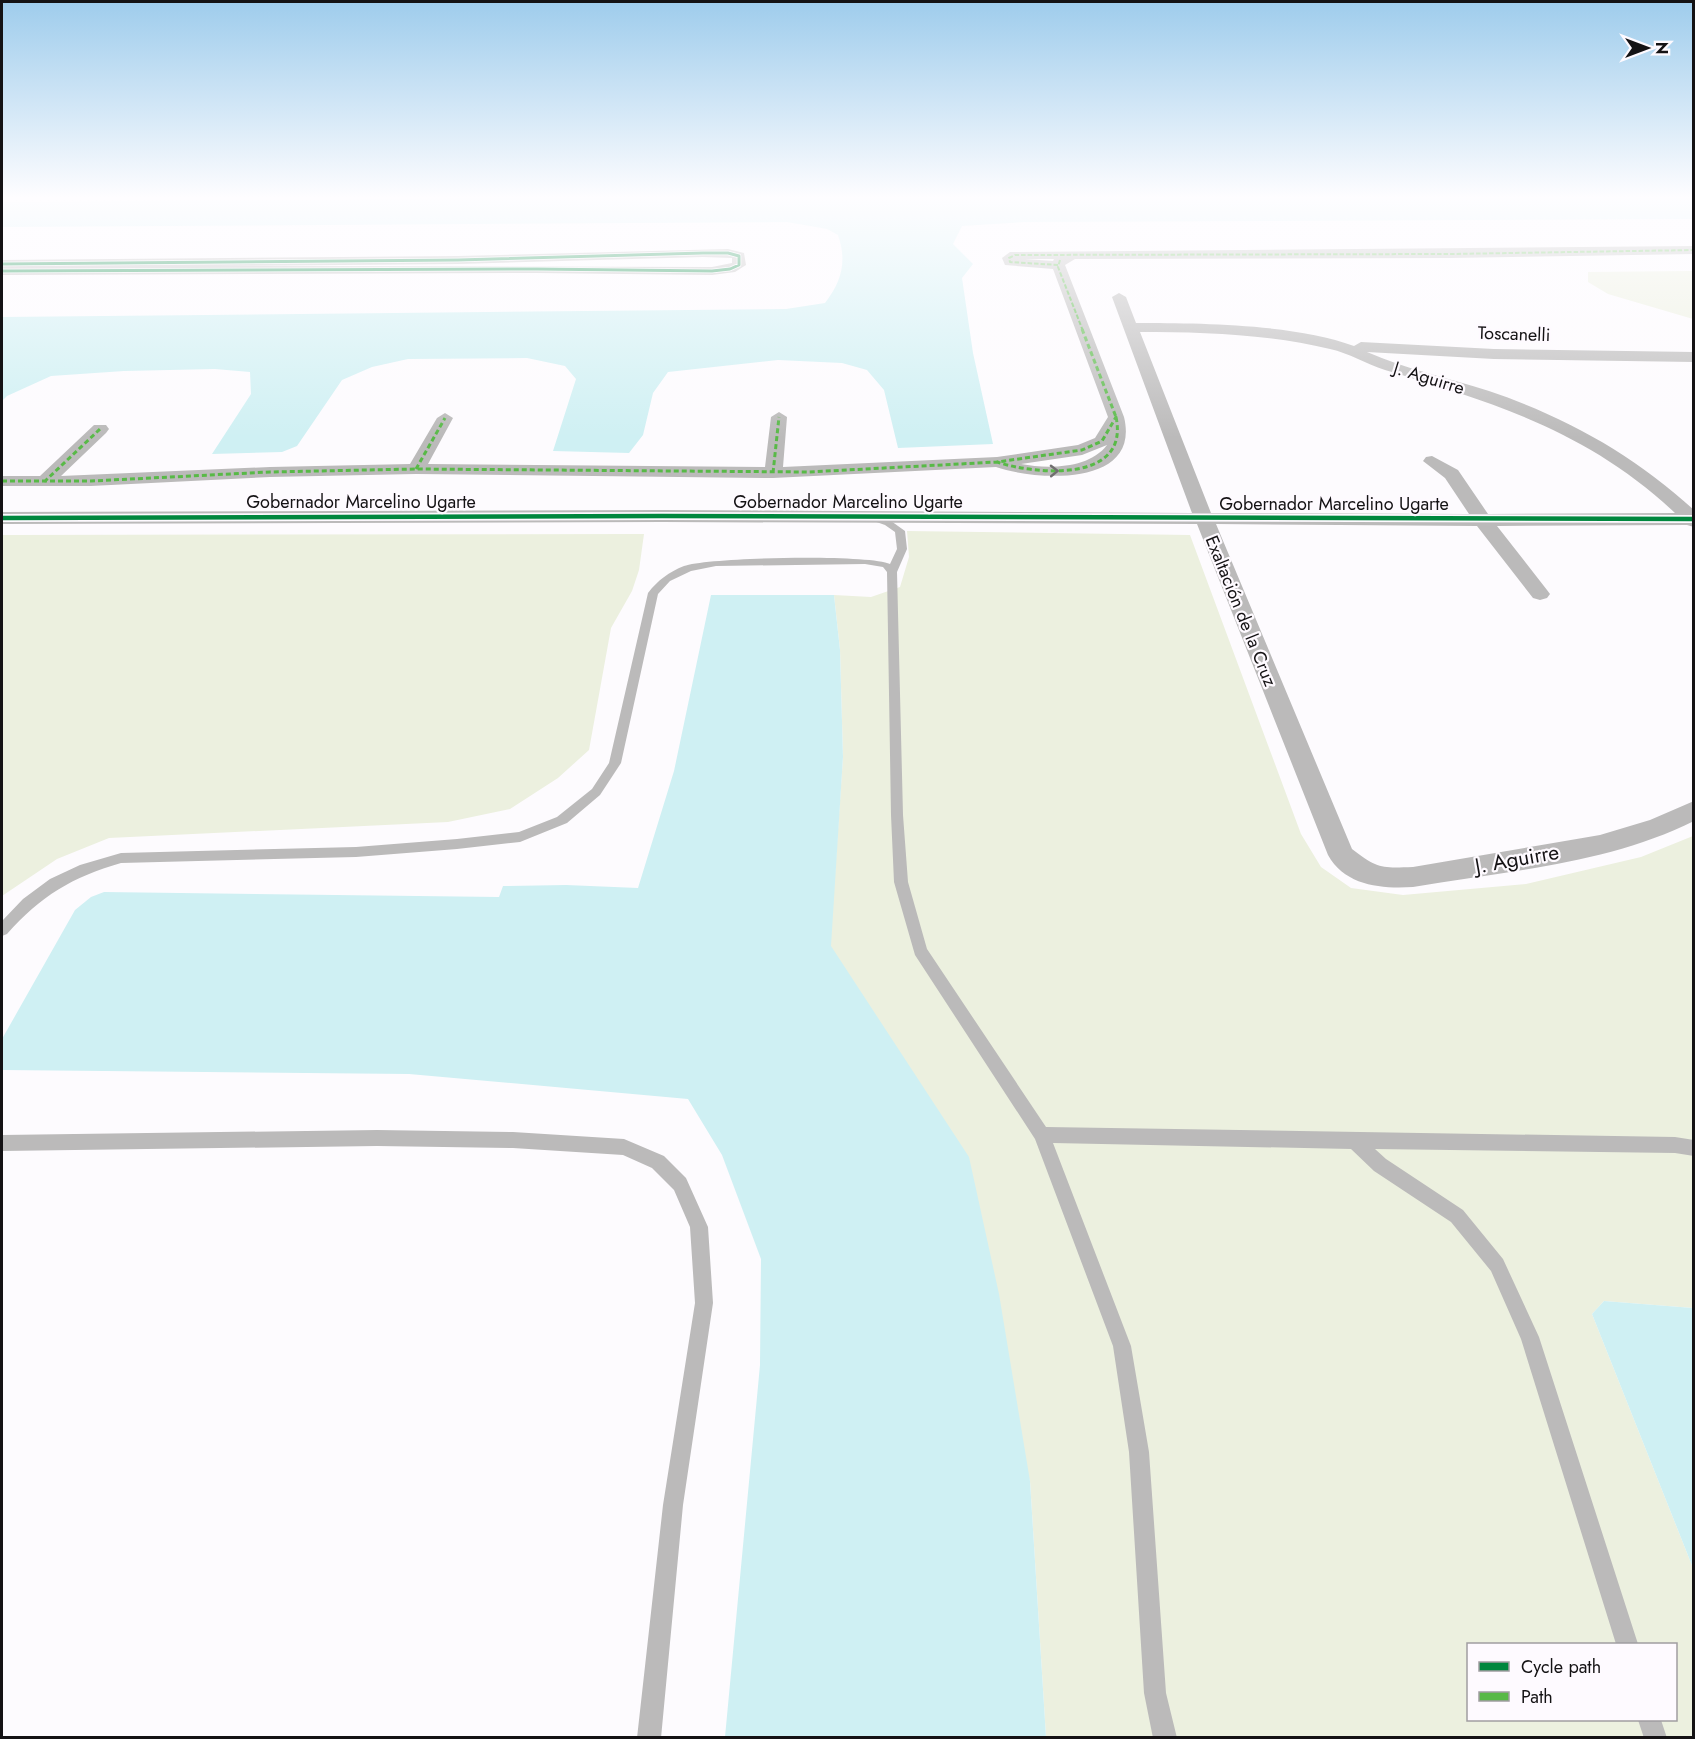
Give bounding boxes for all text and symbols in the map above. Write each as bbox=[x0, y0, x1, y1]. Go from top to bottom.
north arrow bbox=[1617, 18, 1677, 78]
text: N bbox=[1650, 42, 1673, 54]
street label: Toscanelli bbox=[1477, 320, 1551, 348]
street label: J. Aguirre bbox=[1389, 354, 1468, 401]
one-way arrow bbox=[1050, 464, 1059, 477]
street label: Gobernador Marcelino Ugarte bbox=[246, 489, 476, 515]
street label: Gobernador Marcelino Ugarte bbox=[733, 489, 963, 515]
street label: Gobernador Marcelino Ugarte bbox=[1219, 491, 1449, 517]
street label: Exaltación de la Cruz bbox=[1199, 532, 1283, 691]
street label: J. Aguirre bbox=[1470, 837, 1562, 882]
legend bbox=[1467, 1643, 1677, 1721]
text: Cycle path bbox=[1521, 1654, 1601, 1680]
text: Path bbox=[1521, 1684, 1553, 1710]

